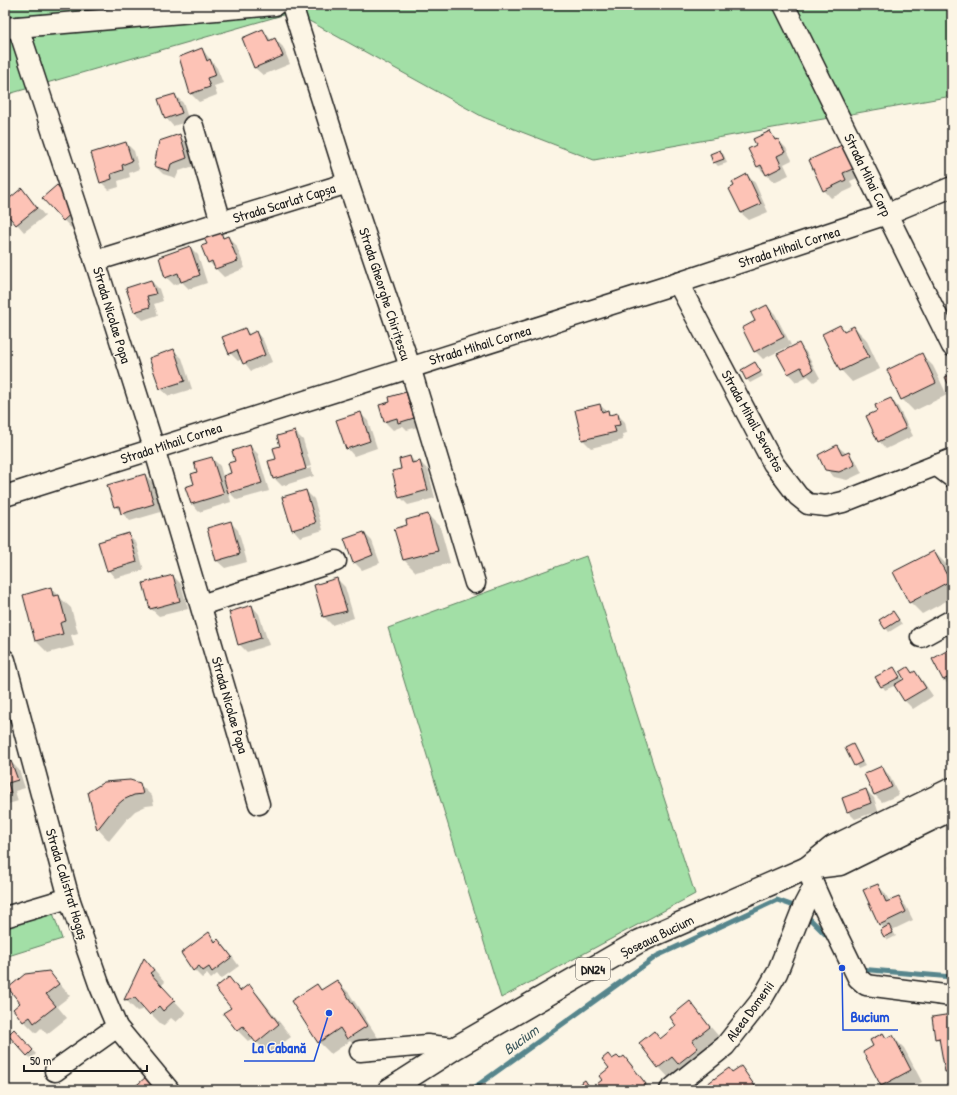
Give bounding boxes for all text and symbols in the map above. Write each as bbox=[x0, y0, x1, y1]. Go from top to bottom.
street label: Strada Mihai Carp bbox=[839, 130, 897, 220]
street label: Strada Scarlat Capșa bbox=[230, 178, 338, 228]
street label: Strada Mihail Cornea bbox=[736, 221, 842, 272]
street label: Strada Gheorghe Chirițescu bbox=[354, 225, 416, 363]
street label: Strada Nicolae Popa bbox=[88, 264, 136, 366]
street label: Strada Mihail Cornea bbox=[427, 320, 533, 369]
street label: Strada Mihail Sevastos bbox=[718, 367, 789, 475]
street label: Strada Mihail Cornea bbox=[118, 417, 224, 468]
street label: Strada Nicolae Popa bbox=[207, 654, 254, 756]
street label: Strada Calistrat Hogaș bbox=[41, 826, 93, 942]
street label: Șoseaua Bucium bbox=[617, 910, 697, 961]
road number: DN24 bbox=[576, 958, 610, 980]
street label: Aleea Domenii bbox=[721, 977, 778, 1045]
callout: Bucium bbox=[843, 1003, 898, 1030]
text: Bucium bbox=[851, 1006, 890, 1027]
water label: Bucium bbox=[499, 1019, 543, 1060]
callout: La Cabană bbox=[244, 1034, 314, 1061]
text: La Cabană bbox=[252, 1037, 306, 1058]
scale bar bbox=[24, 1047, 147, 1073]
text: 50 m bbox=[30, 1052, 51, 1069]

